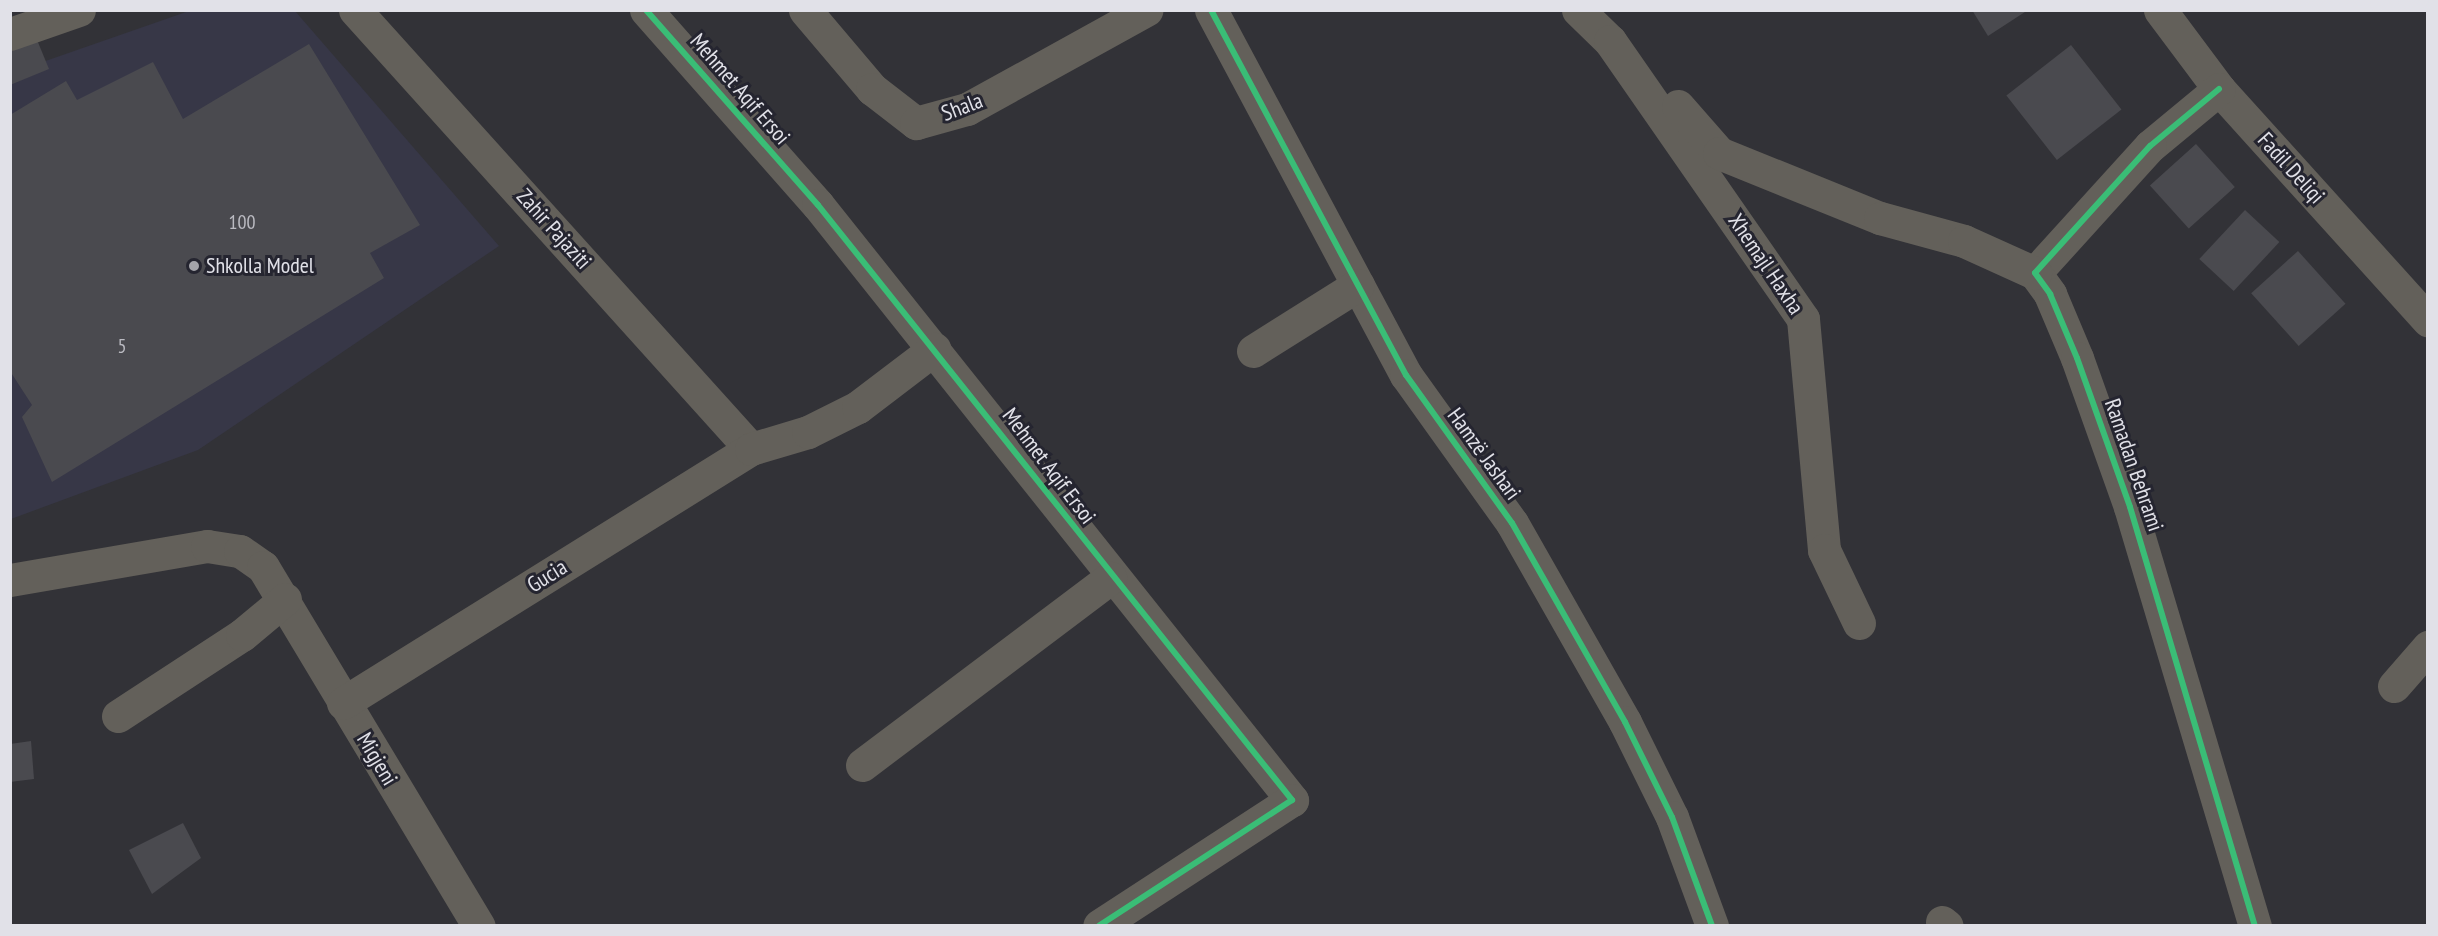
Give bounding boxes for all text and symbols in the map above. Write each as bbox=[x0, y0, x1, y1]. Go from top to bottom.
street label: Mehmet Aqif Ersoi bbox=[684, 28, 796, 150]
street label: Shala bbox=[938, 87, 986, 127]
street label: Fadil Deliqi bbox=[2252, 127, 2330, 209]
street label: Zahir Pajaziti bbox=[511, 184, 597, 274]
street label: Xhemajl Haxha bbox=[1723, 209, 1809, 319]
house number: 100 bbox=[229, 210, 255, 234]
place label: Shkolla Model bbox=[206, 253, 314, 279]
marker: Shkolla Model bbox=[187, 259, 201, 273]
house number: 5 bbox=[118, 334, 126, 358]
street label: Ramadan Behrami bbox=[2099, 395, 2169, 535]
street label: Mehmet Aqif Ersoi bbox=[997, 403, 1101, 529]
street label: Hamzë Jashari bbox=[1442, 403, 1526, 505]
street label: Gucia bbox=[522, 554, 572, 598]
street label: Migjeni bbox=[351, 728, 403, 790]

